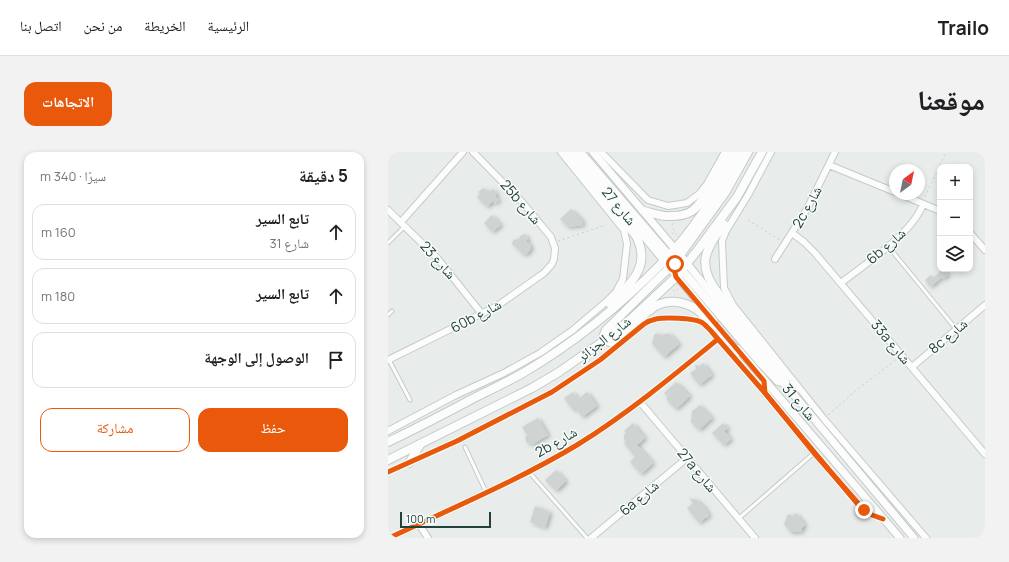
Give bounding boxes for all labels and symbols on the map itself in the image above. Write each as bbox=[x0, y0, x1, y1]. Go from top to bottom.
north arrow bbox=[889, 164, 925, 200]
street label: 25b شارع bbox=[496, 175, 546, 229]
street label: 2c شارع bbox=[787, 182, 827, 232]
street label: شارع 27 bbox=[597, 183, 641, 229]
street label: 6b شارع bbox=[862, 223, 910, 269]
street label: شارع 23 bbox=[415, 237, 461, 283]
route start bbox=[666, 255, 684, 273]
street label: 60b شارع bbox=[447, 294, 505, 338]
street label: شارع الجزائر bbox=[572, 312, 635, 367]
street label: 8c شارع bbox=[924, 314, 972, 358]
street label: 33a شارع bbox=[866, 315, 916, 369]
street label: شارع 31 bbox=[778, 379, 820, 425]
street label: 2b شارع bbox=[531, 422, 581, 462]
street label: 27a شارع bbox=[673, 444, 721, 496]
street label: 6a شارع bbox=[615, 476, 663, 520]
route end bbox=[855, 501, 873, 519]
scale bar bbox=[400, 510, 491, 529]

